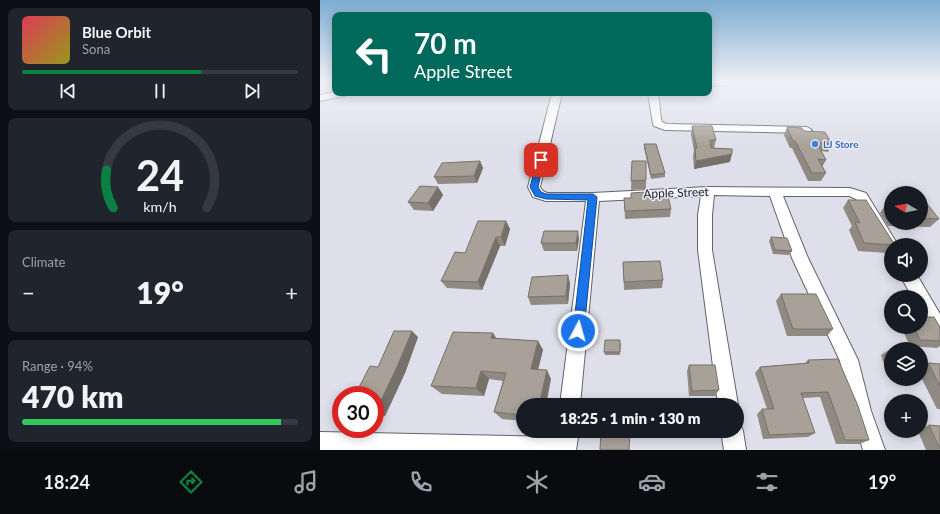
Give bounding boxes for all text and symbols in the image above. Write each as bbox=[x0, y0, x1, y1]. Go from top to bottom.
text: Blue Orbit bbox=[82, 23, 151, 41]
text: 70 m bbox=[414, 26, 477, 60]
icon: left bbox=[348, 28, 400, 80]
text: Sona bbox=[82, 41, 110, 57]
text: Apple Street bbox=[414, 60, 512, 82]
icon: previous bbox=[57, 80, 79, 102]
icon: pause bbox=[149, 80, 171, 102]
icon: next bbox=[241, 80, 263, 102]
place label: LJ Store bbox=[823, 138, 859, 150]
marker: LJ Store bbox=[810, 139, 820, 149]
pin bbox=[524, 143, 558, 177]
icon: arrive bbox=[530, 149, 552, 171]
text: 24 bbox=[136, 150, 184, 200]
street label: Apple Street bbox=[643, 184, 710, 201]
north arrow bbox=[884, 186, 928, 230]
map controls bbox=[884, 186, 928, 438]
text: km/h bbox=[143, 198, 177, 215]
button: sound bbox=[884, 238, 928, 282]
text: Climate bbox=[22, 254, 65, 270]
text: 19° bbox=[136, 274, 184, 310]
text: − bbox=[22, 279, 35, 306]
text: + bbox=[285, 279, 298, 306]
button: search bbox=[884, 290, 928, 334]
position arrow bbox=[557, 310, 599, 352]
button: layers bbox=[884, 342, 928, 386]
text: Range · 94% bbox=[22, 358, 93, 374]
text: 470 km bbox=[22, 378, 123, 414]
speed limit sign: 30 bbox=[332, 386, 384, 438]
button: + bbox=[884, 394, 928, 438]
text: 18:25 · 1 min · 130 m bbox=[559, 409, 701, 427]
icon: directions bbox=[177, 468, 205, 496]
icon: music bbox=[292, 468, 320, 496]
icon: phone bbox=[407, 468, 435, 496]
icon: climate bbox=[523, 468, 551, 496]
icon: car bbox=[638, 468, 666, 496]
icon: filters bbox=[753, 468, 781, 496]
text: 18:24 bbox=[44, 471, 90, 493]
text: 19° bbox=[868, 471, 896, 493]

